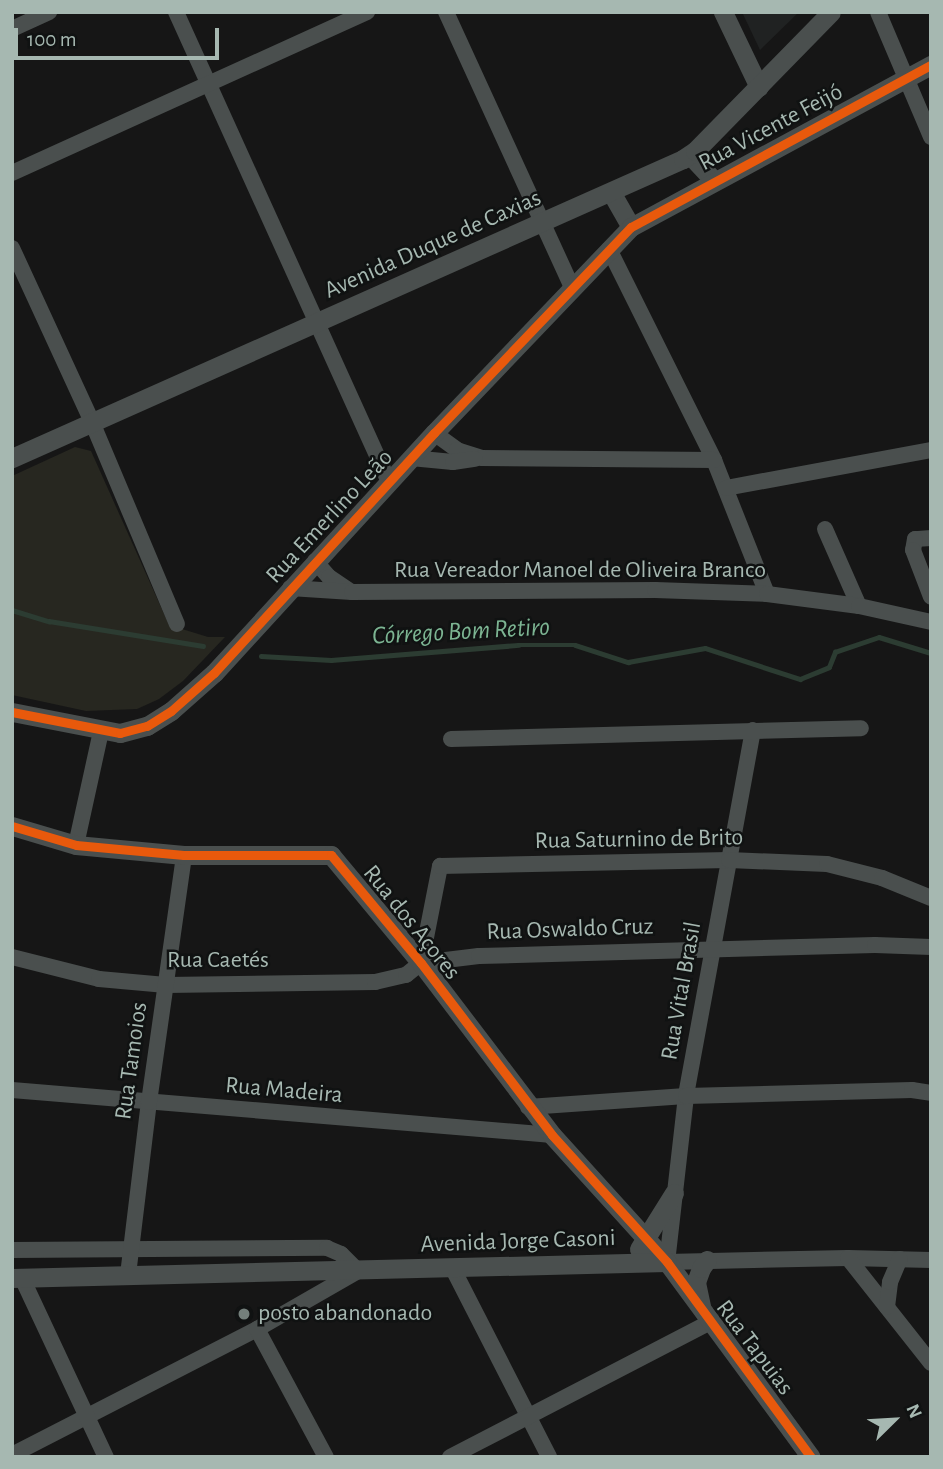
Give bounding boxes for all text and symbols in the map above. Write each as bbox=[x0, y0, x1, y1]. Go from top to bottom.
scale bar bbox=[18, 14, 222, 58]
text: 100 m bbox=[27, 29, 77, 50]
street label: Rua Vicente Feijó bbox=[694, 78, 848, 178]
street label: Avenida Duque de Caxias bbox=[320, 184, 546, 306]
street label: Rua Emerlino Leão bbox=[261, 444, 399, 590]
street label: Rua Vereador Manoel de Oliveira Branco bbox=[394, 557, 766, 585]
water label: Córrego Bom Retiro bbox=[371, 612, 551, 652]
street label: Rua Saturnino de Brito bbox=[534, 824, 744, 856]
street label: Rua dos Açores bbox=[356, 860, 466, 986]
street label: Rua Oswaldo Cruz bbox=[486, 913, 654, 947]
street label: Rua Vital Brasil bbox=[656, 920, 708, 1062]
street label: Rua Caetés bbox=[167, 947, 269, 975]
street label: Rua Tamoios bbox=[109, 1000, 155, 1122]
street label: Rua Madeira bbox=[224, 1072, 344, 1110]
street label: Avenida Jorge Casoni bbox=[420, 1224, 616, 1260]
street label: Rua Tapuias bbox=[709, 1295, 799, 1401]
place label: posto abandonado bbox=[258, 1300, 432, 1328]
marker: posto abandonado bbox=[236, 1306, 252, 1322]
north arrow bbox=[859, 1385, 929, 1455]
text: N bbox=[902, 1401, 925, 1421]

